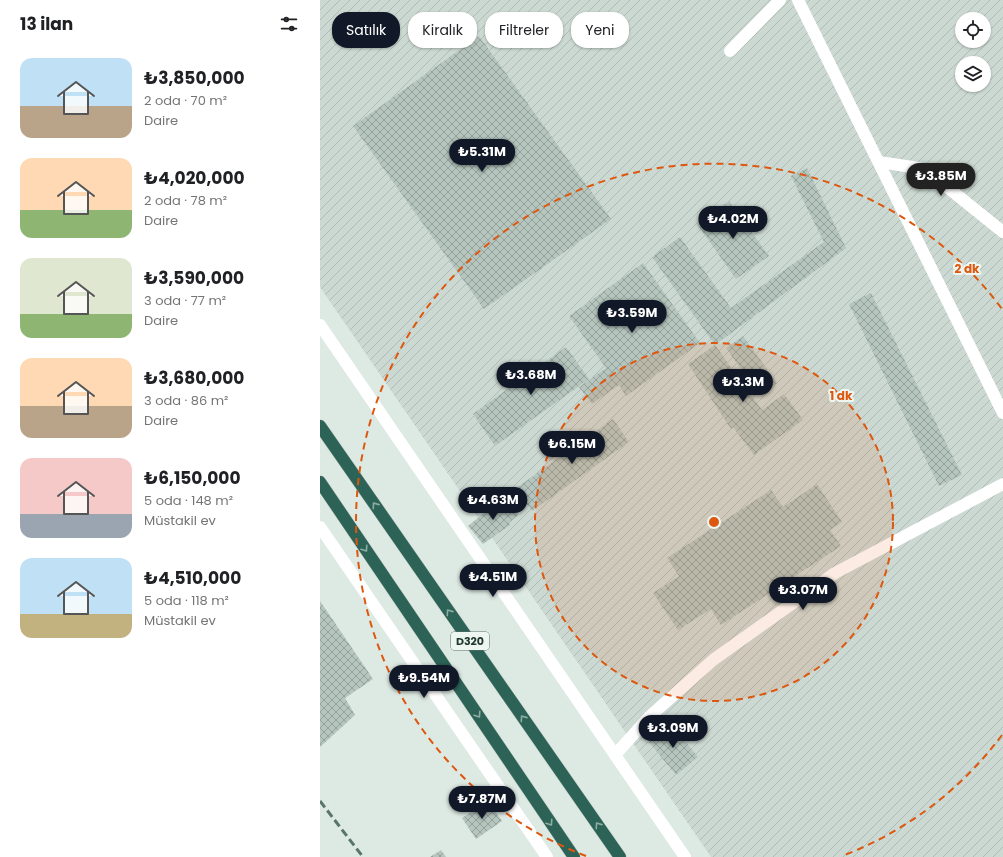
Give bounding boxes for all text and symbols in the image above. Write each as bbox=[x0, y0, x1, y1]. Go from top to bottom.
text: 13 ilan bbox=[20, 12, 73, 36]
chip: Satılık bbox=[332, 12, 400, 48]
chip: Kiralık bbox=[408, 12, 477, 48]
chip: Filtreler bbox=[485, 12, 563, 48]
chip: Yeni bbox=[571, 12, 629, 48]
map controls bbox=[955, 12, 991, 92]
button: locate bbox=[955, 12, 991, 48]
icon: filters bbox=[278, 13, 300, 35]
button: layers bbox=[955, 56, 991, 92]
text: ₺3,850,000 bbox=[144, 66, 245, 90]
icon: home bbox=[52, 74, 100, 122]
text: 2 oda · 70 m² bbox=[144, 91, 227, 110]
text: Daire bbox=[144, 111, 178, 130]
pin: ₺5.31M bbox=[449, 139, 515, 173]
text: ₺5.31M bbox=[458, 142, 506, 161]
pin: ₺3.85M bbox=[908, 163, 974, 197]
text: ₺4,020,000 bbox=[144, 166, 245, 190]
text: ₺3.85M bbox=[915, 166, 967, 185]
icon: home bbox=[52, 174, 100, 222]
text: 2 oda · 78 m² bbox=[144, 191, 227, 210]
pin: ₺4.02M bbox=[700, 206, 766, 240]
text: ₺4.02M bbox=[707, 209, 759, 228]
text: Daire bbox=[144, 211, 178, 230]
text: 2 dk bbox=[955, 260, 980, 277]
text: ₺3,590,000 bbox=[144, 266, 244, 290]
icon: home bbox=[52, 274, 100, 322]
text: 3 oda · 77 m² bbox=[144, 291, 226, 310]
pin: ₺3.59M bbox=[599, 300, 665, 334]
text: ₺3.59M bbox=[607, 303, 657, 322]
text: Daire bbox=[144, 311, 178, 330]
pin: ₺3.68M bbox=[498, 362, 564, 396]
text: ₺3.68M bbox=[505, 365, 557, 384]
text: ₺3,680,000 bbox=[144, 366, 244, 390]
pin: ₺3.3M bbox=[715, 369, 771, 403]
text: ₺3.3M bbox=[722, 372, 764, 391]
icon: home bbox=[52, 374, 100, 422]
text: 1 dk bbox=[830, 387, 853, 404]
text: 3 oda · 86 m² bbox=[144, 391, 228, 410]
text: Daire bbox=[144, 411, 178, 430]
pin: ₺6.15M bbox=[539, 431, 605, 465]
text: ₺6.15M bbox=[548, 434, 596, 453]
text: ₺6,150,000 bbox=[144, 466, 241, 490]
icon: home bbox=[52, 474, 100, 522]
pin: ₺4.63M bbox=[460, 487, 526, 521]
text: ₺4.63M bbox=[467, 490, 519, 509]
text: 5 oda · 148 m² bbox=[144, 491, 233, 510]
one-way arrow bbox=[372, 502, 380, 509]
text: Müstakil ev bbox=[144, 511, 216, 530]
centre of rings bbox=[707, 515, 721, 529]
one-way arrow bbox=[360, 545, 368, 552]
pin: ₺4.51M bbox=[460, 564, 526, 598]
text: ₺4,510,000 bbox=[144, 566, 241, 590]
text: ₺4.51M bbox=[469, 567, 517, 586]
icon: home bbox=[52, 574, 100, 622]
pin: ₺3.07M bbox=[770, 577, 836, 611]
text: ₺3.07M bbox=[778, 580, 828, 599]
text: 5 oda · 118 m² bbox=[144, 591, 229, 610]
one-way arrow bbox=[447, 609, 454, 616]
text: Müstakil ev bbox=[144, 611, 216, 630]
road number: D320 bbox=[451, 632, 489, 650]
pin: ₺9.54M bbox=[391, 665, 457, 699]
text: ₺9.54M bbox=[398, 668, 450, 687]
one-way arrow bbox=[473, 711, 480, 718]
one-way arrow bbox=[520, 715, 528, 722]
pin: ₺3.09M bbox=[640, 715, 706, 749]
text: ₺3.09M bbox=[648, 718, 698, 737]
pin: ₺7.87M bbox=[449, 786, 515, 820]
text: ₺7.87M bbox=[458, 789, 506, 808]
one-way arrow bbox=[546, 818, 553, 825]
one-way arrow bbox=[595, 822, 603, 829]

